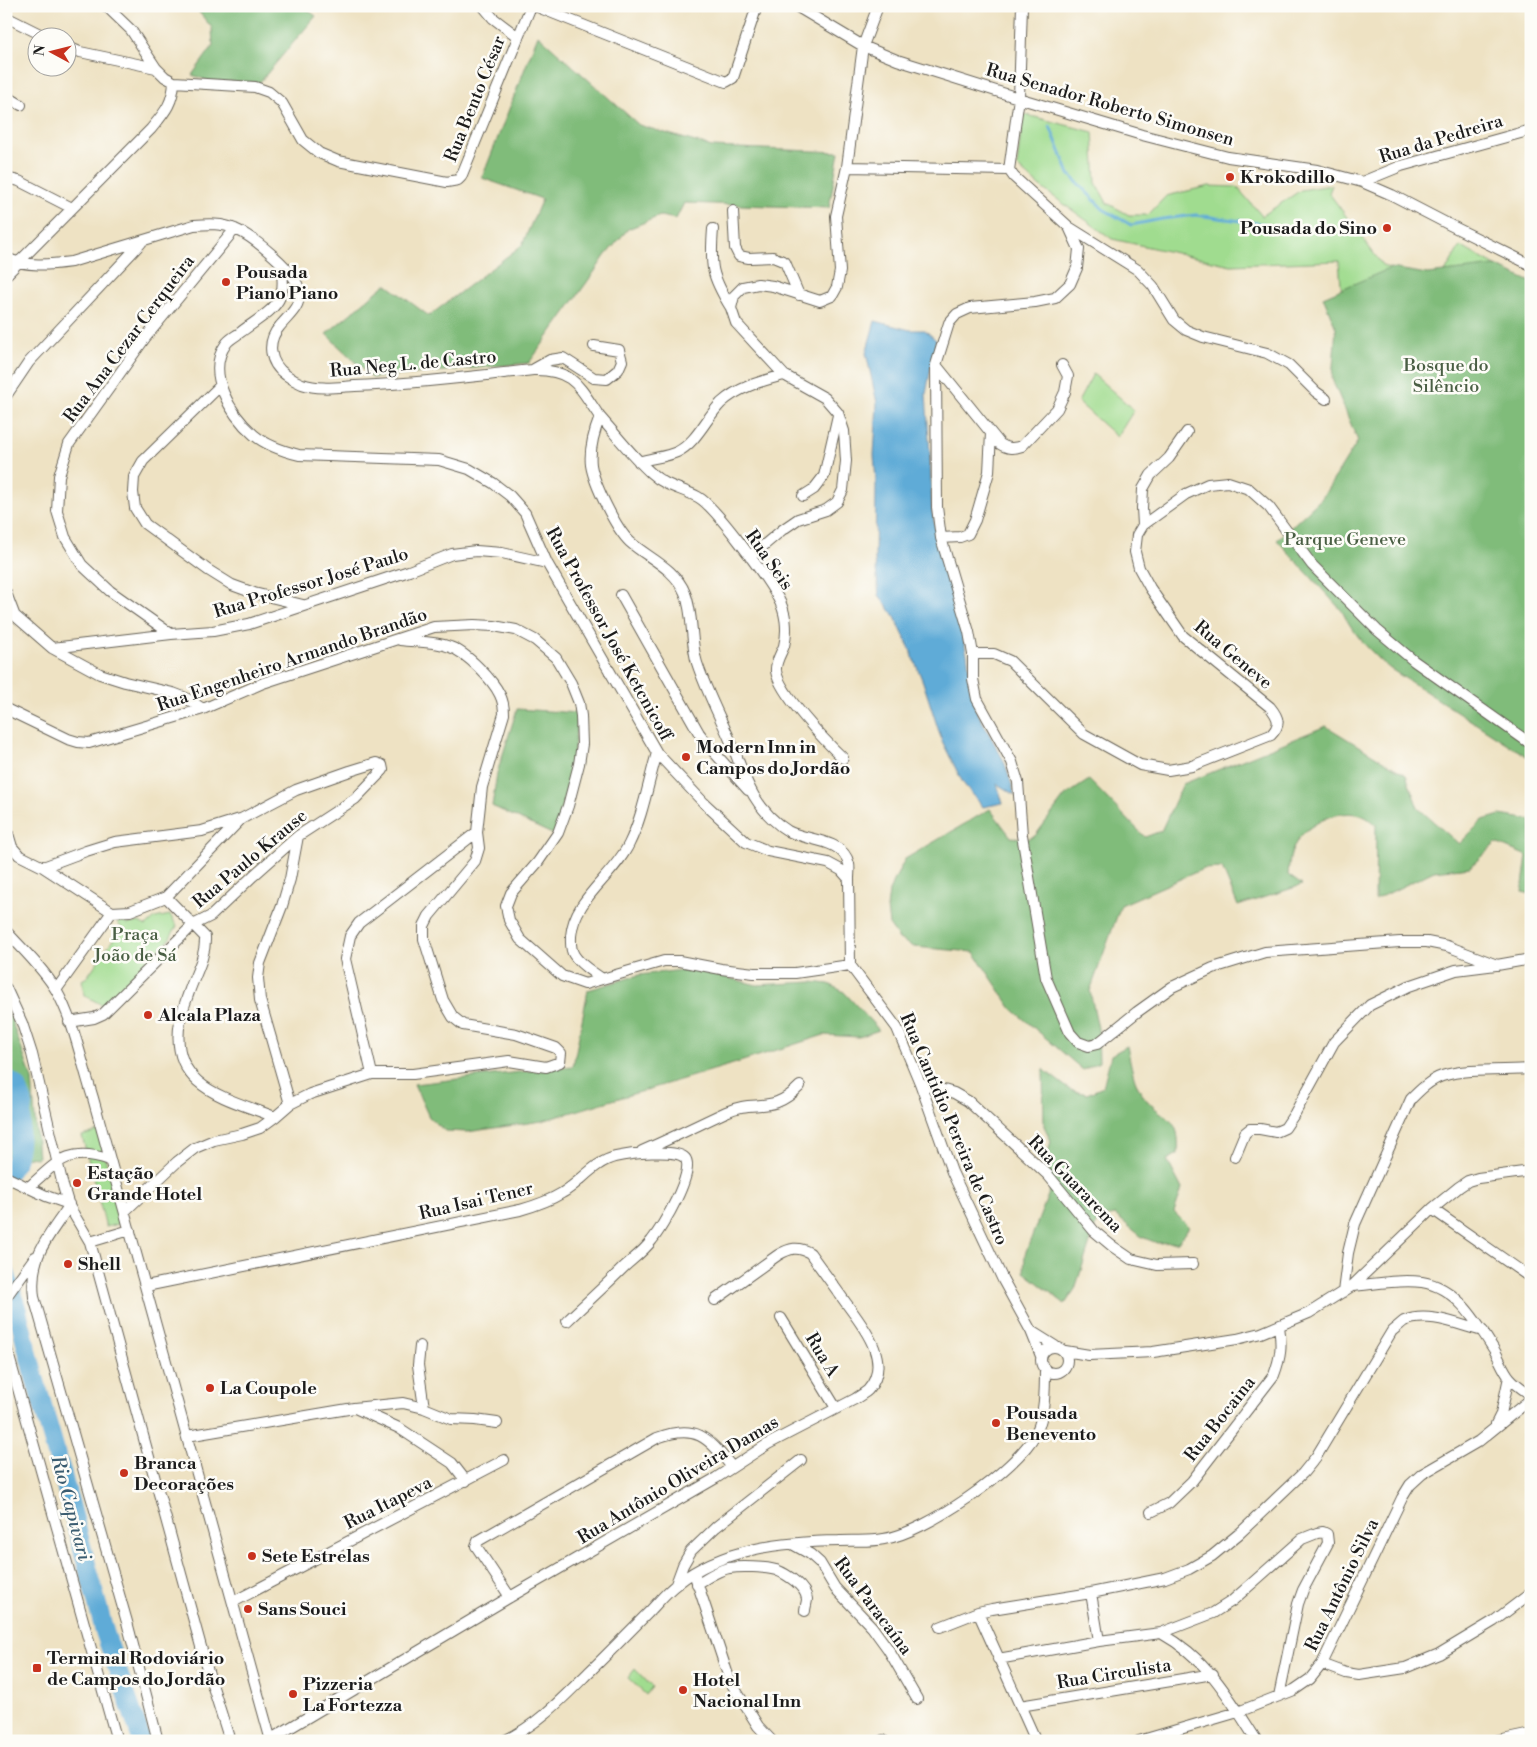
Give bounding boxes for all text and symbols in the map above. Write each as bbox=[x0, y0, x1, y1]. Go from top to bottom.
north arrow bbox=[28, 28, 78, 78]
street label: Rua Bento César bbox=[439, 32, 511, 166]
text: N bbox=[30, 44, 50, 57]
street label: Rua Senador Roberto Simonsen bbox=[983, 58, 1237, 152]
street label: Rua da Pedreira bbox=[1376, 109, 1507, 169]
place label: Krokodillo bbox=[1240, 166, 1335, 189]
marker: Krokodillo bbox=[1224, 171, 1236, 183]
place label: Pousada do Sino bbox=[1240, 217, 1377, 240]
marker: Pousada do Sino bbox=[1381, 222, 1393, 234]
street label: Rua Ana Cezar Cerqueira bbox=[58, 250, 200, 428]
place label: Pousada Piano Piano bbox=[236, 261, 338, 305]
marker: Pousada Piano Piano bbox=[220, 276, 232, 288]
street label: Rua Neg L. de Castro bbox=[329, 345, 497, 383]
park label: Bosque do Silêncio bbox=[1402, 354, 1489, 398]
street label: Rua Professor José Ketcnicoff bbox=[541, 523, 678, 746]
street label: Rua Seis bbox=[740, 525, 798, 595]
park label: Parque Geneve bbox=[1284, 528, 1406, 551]
street label: Rua Professor José Paulo bbox=[211, 542, 411, 624]
street label: Rua Engenheiro Armando Brandão bbox=[154, 603, 430, 717]
street label: Rua Geneve bbox=[1189, 616, 1277, 694]
place label: Modern Inn in Campos do Jordão bbox=[696, 736, 850, 780]
marker: Modern Inn in Campos do Jordão bbox=[680, 751, 692, 763]
street label: Rua Paulo Krause bbox=[188, 804, 312, 914]
park label: Praça João de Sá bbox=[92, 923, 177, 967]
place label: Alcala Plaza bbox=[157, 1004, 261, 1027]
marker: Alcala Plaza bbox=[142, 1009, 154, 1021]
street label: Rua Cantidio Pereira de Castro bbox=[895, 1009, 1013, 1249]
street label: Rua Guararema bbox=[1023, 1130, 1128, 1238]
place label: Estação Grande Hotel bbox=[87, 1162, 202, 1206]
marker: Estação Grande Hotel bbox=[71, 1177, 83, 1189]
street label: Rua Isai Tener bbox=[417, 1177, 536, 1225]
place label: Shell bbox=[78, 1253, 121, 1276]
marker: Shell bbox=[62, 1258, 74, 1270]
street label: Rua A bbox=[800, 1329, 845, 1382]
street label: Rua Bocaina bbox=[1179, 1371, 1261, 1466]
place label: La Coupole bbox=[220, 1377, 317, 1400]
marker: La Coupole bbox=[204, 1382, 216, 1394]
place label: Pousada Benevento bbox=[1006, 1402, 1096, 1446]
street label: Rua Antônio Oliveira Damas bbox=[573, 1411, 783, 1549]
marker: Pousada Benevento bbox=[990, 1417, 1002, 1429]
water label: Rio Capivari bbox=[45, 1452, 97, 1563]
place label: Branca Decorações bbox=[134, 1452, 234, 1496]
marker: Branca Decorações bbox=[118, 1467, 130, 1479]
street label: Rua Itapeva bbox=[340, 1471, 437, 1535]
street label: Rua Antônio Silva bbox=[1300, 1514, 1385, 1655]
place label: Sete Estrelas bbox=[262, 1545, 370, 1568]
marker: Sete Estrelas bbox=[246, 1550, 258, 1562]
street label: Rua Paracaína bbox=[829, 1552, 918, 1660]
place label: Sans Souci bbox=[258, 1598, 347, 1621]
marker: Sans Souci bbox=[242, 1603, 254, 1615]
place label: Terminal Rodoviário de Campos do Jordão bbox=[47, 1647, 225, 1691]
street label: Rua Circulista bbox=[1055, 1653, 1174, 1694]
marker: Terminal Rodoviário de Campos do Jordão bbox=[31, 1662, 43, 1674]
place label: Hotel Nacional Inn bbox=[693, 1669, 801, 1713]
place label: Pizzeria La Fortezza bbox=[303, 1673, 402, 1717]
marker: Hotel Nacional Inn bbox=[677, 1684, 689, 1696]
marker: Pizzeria La Fortezza bbox=[287, 1688, 299, 1700]

